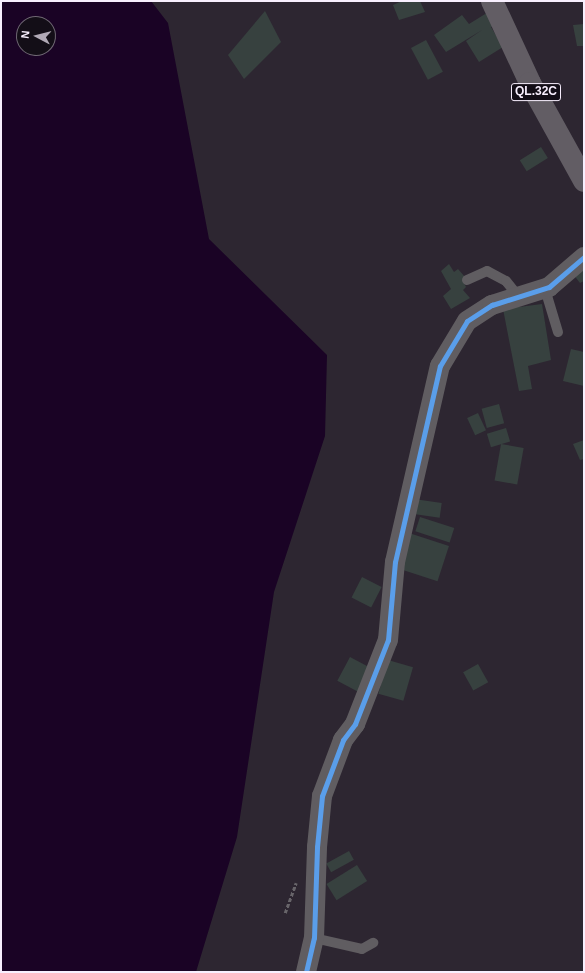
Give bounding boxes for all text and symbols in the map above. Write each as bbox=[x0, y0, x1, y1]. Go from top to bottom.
north arrow bbox=[16, 16, 56, 56]
text: N bbox=[19, 30, 32, 39]
road number: QL.32C bbox=[510, 82, 562, 102]

